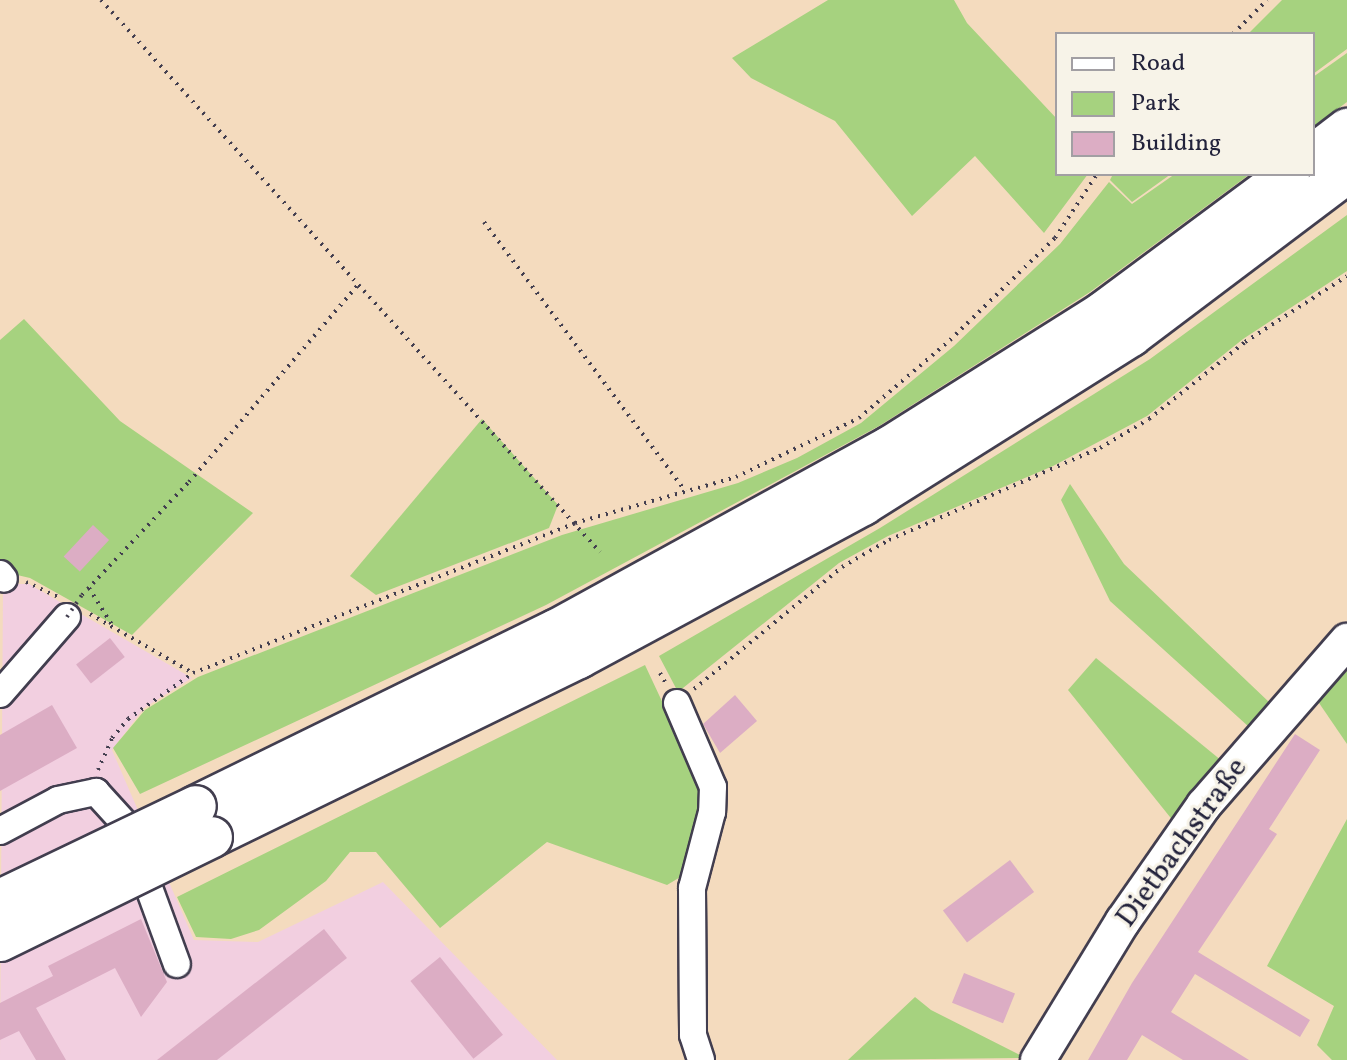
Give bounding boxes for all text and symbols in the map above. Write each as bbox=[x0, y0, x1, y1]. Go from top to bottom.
legend bbox=[1055, 32, 1315, 176]
text: Road bbox=[1131, 47, 1185, 81]
text: Park bbox=[1131, 87, 1180, 121]
text: Building bbox=[1131, 127, 1221, 161]
street label: Dietbachstraße bbox=[1108, 751, 1256, 935]

